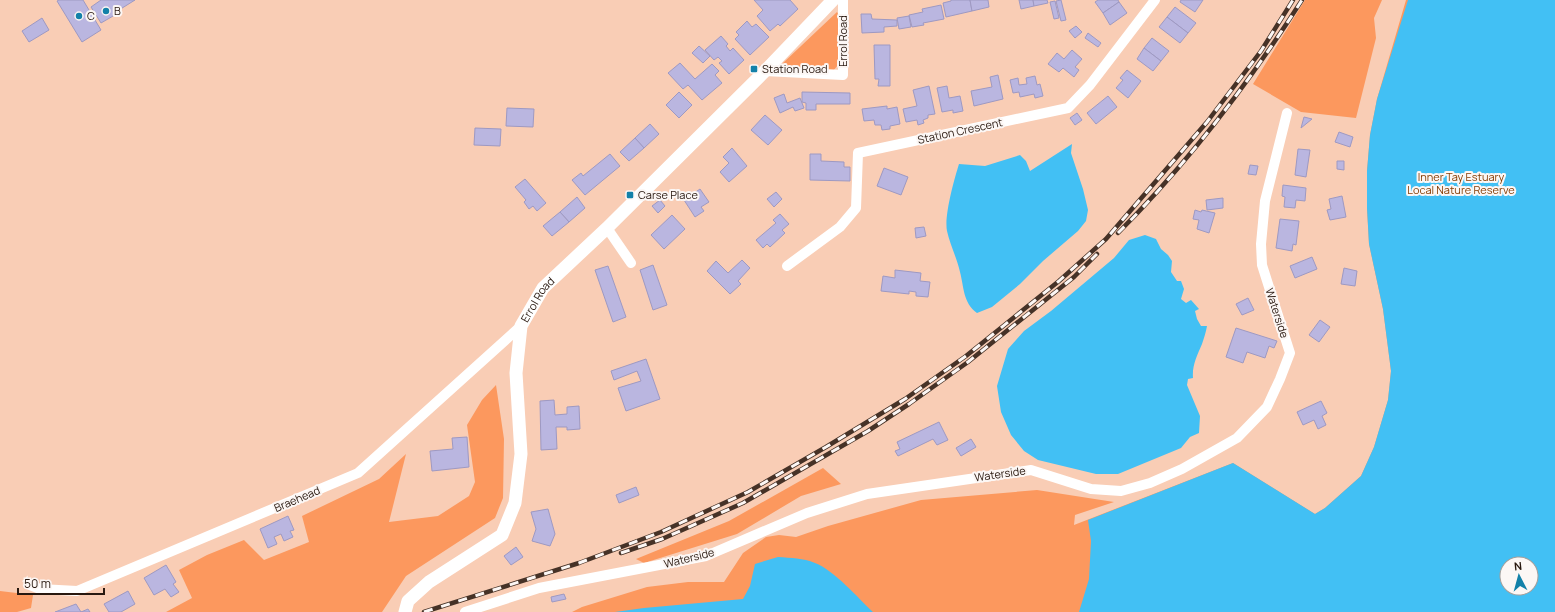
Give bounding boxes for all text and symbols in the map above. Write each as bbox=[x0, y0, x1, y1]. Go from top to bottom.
place label: B bbox=[114, 3, 121, 18]
marker: B bbox=[101, 6, 111, 16]
place label: C bbox=[87, 8, 95, 23]
marker: C bbox=[74, 11, 84, 21]
street label: Errol Road bbox=[835, 15, 850, 67]
place label: Station Road bbox=[762, 61, 828, 76]
marker: Station Road bbox=[749, 64, 759, 74]
street label: Station Crescent bbox=[916, 114, 1004, 147]
park label: Inner Tay Estuary Local Nature Reserve bbox=[1407, 169, 1515, 197]
place label: Carse Place bbox=[638, 187, 698, 202]
marker: Carse Place bbox=[625, 190, 635, 200]
street label: Errol Road bbox=[517, 273, 557, 325]
street label: Waterside bbox=[1262, 286, 1293, 340]
street label: Waterside bbox=[973, 462, 1027, 485]
street label: Braehead bbox=[272, 482, 322, 515]
street label: Waterside bbox=[662, 544, 716, 571]
north arrow bbox=[1499, 556, 1539, 596]
text: N bbox=[1513, 558, 1523, 573]
scale bar bbox=[18, 570, 104, 596]
text: 50 m bbox=[24, 575, 51, 592]

